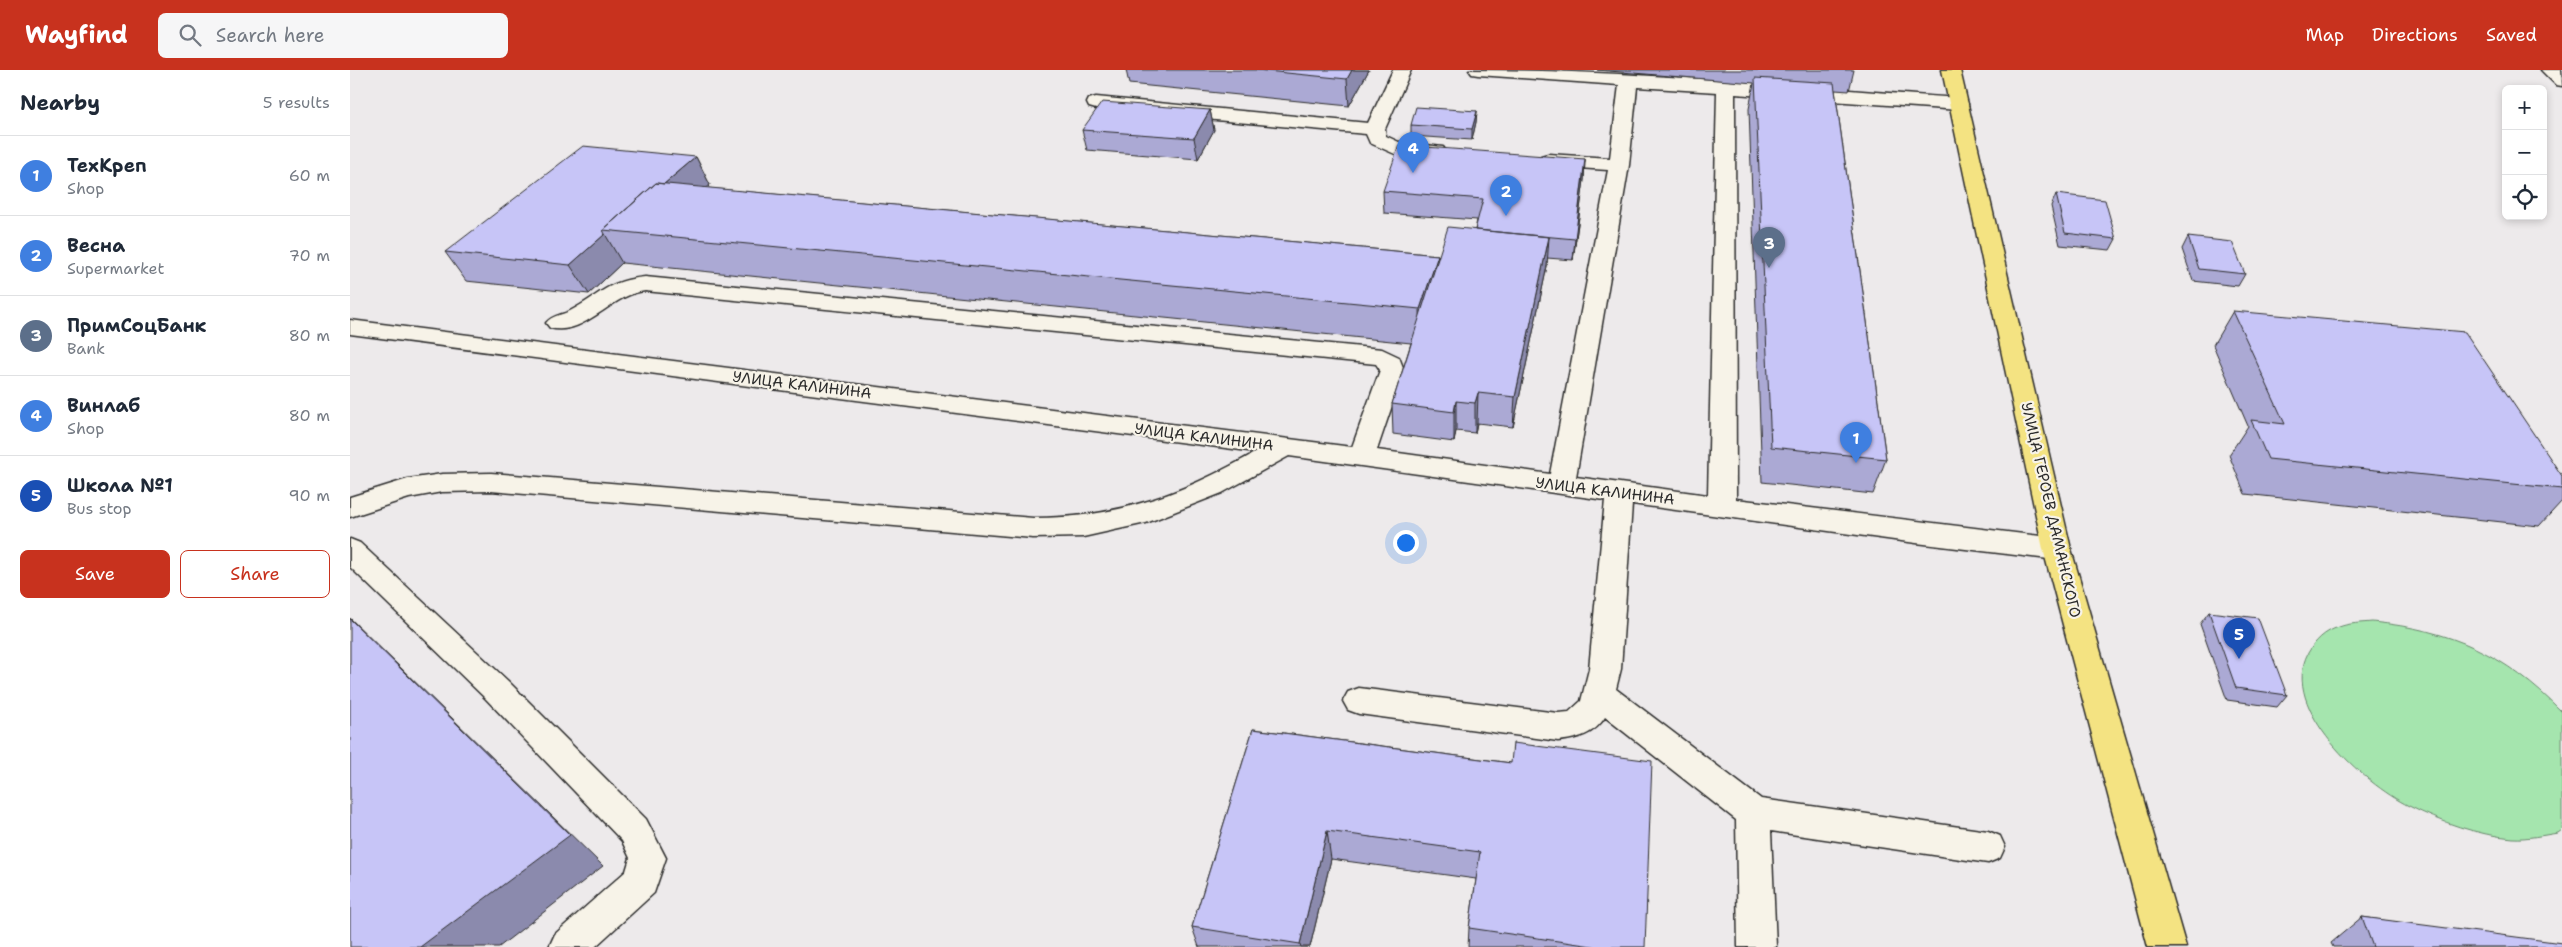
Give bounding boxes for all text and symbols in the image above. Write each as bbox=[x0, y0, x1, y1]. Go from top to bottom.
search box bbox=[158, 13, 508, 58]
text: Wayfind bbox=[25, 19, 128, 51]
icon: search bbox=[176, 21, 204, 49]
text: Search here bbox=[216, 23, 324, 48]
text: Map bbox=[2306, 23, 2344, 47]
text: Directions bbox=[2372, 23, 2458, 47]
text: Saved bbox=[2486, 23, 2537, 47]
map controls bbox=[2502, 85, 2547, 220]
button: + bbox=[2502, 85, 2547, 130]
text: Nearby bbox=[20, 89, 100, 117]
text: 5 results bbox=[263, 92, 330, 113]
button: − bbox=[2502, 130, 2547, 175]
pin: 4 bbox=[1397, 132, 1429, 173]
text: ТехКреп bbox=[67, 153, 147, 178]
text: 1 bbox=[32, 165, 40, 186]
text: 60 m bbox=[289, 165, 330, 186]
pin: 2 bbox=[1490, 175, 1522, 216]
button: locate bbox=[2502, 175, 2547, 220]
text: Shop bbox=[67, 178, 104, 199]
pin: 3 bbox=[1753, 227, 1785, 268]
text: Весна bbox=[67, 233, 125, 258]
text: 2 bbox=[30, 245, 42, 266]
text: 70 m bbox=[289, 245, 330, 266]
text: Supermarket bbox=[67, 258, 164, 279]
text: ПримСоцБанк bbox=[67, 313, 206, 338]
text: 3 bbox=[30, 325, 42, 346]
text: 80 m bbox=[289, 325, 330, 346]
text: Bank bbox=[67, 338, 105, 359]
street label: УЛИЦА КАЛИНИНА bbox=[731, 367, 873, 403]
text: Винлаб bbox=[67, 393, 140, 418]
street label: УЛИЦА ГЕРОЕВ ДАМАНСКОГО bbox=[2016, 400, 2086, 620]
text: 4 bbox=[30, 405, 42, 426]
text: 80 m bbox=[289, 405, 330, 426]
text: Shop bbox=[67, 418, 104, 439]
street label: УЛИЦА КАЛИНИНА bbox=[1133, 419, 1275, 455]
pin: 1 bbox=[1840, 422, 1872, 463]
text: Школа №1 bbox=[67, 473, 173, 498]
street label: УЛИЦА КАЛИНИНА bbox=[1534, 473, 1676, 509]
text: 5 bbox=[31, 485, 41, 506]
text: 90 m bbox=[289, 485, 330, 506]
text: Bus stop bbox=[67, 498, 132, 519]
your location bbox=[1393, 530, 1419, 556]
button: Save bbox=[20, 550, 170, 598]
button: Share bbox=[180, 550, 330, 598]
pin: 5 bbox=[2223, 618, 2255, 659]

